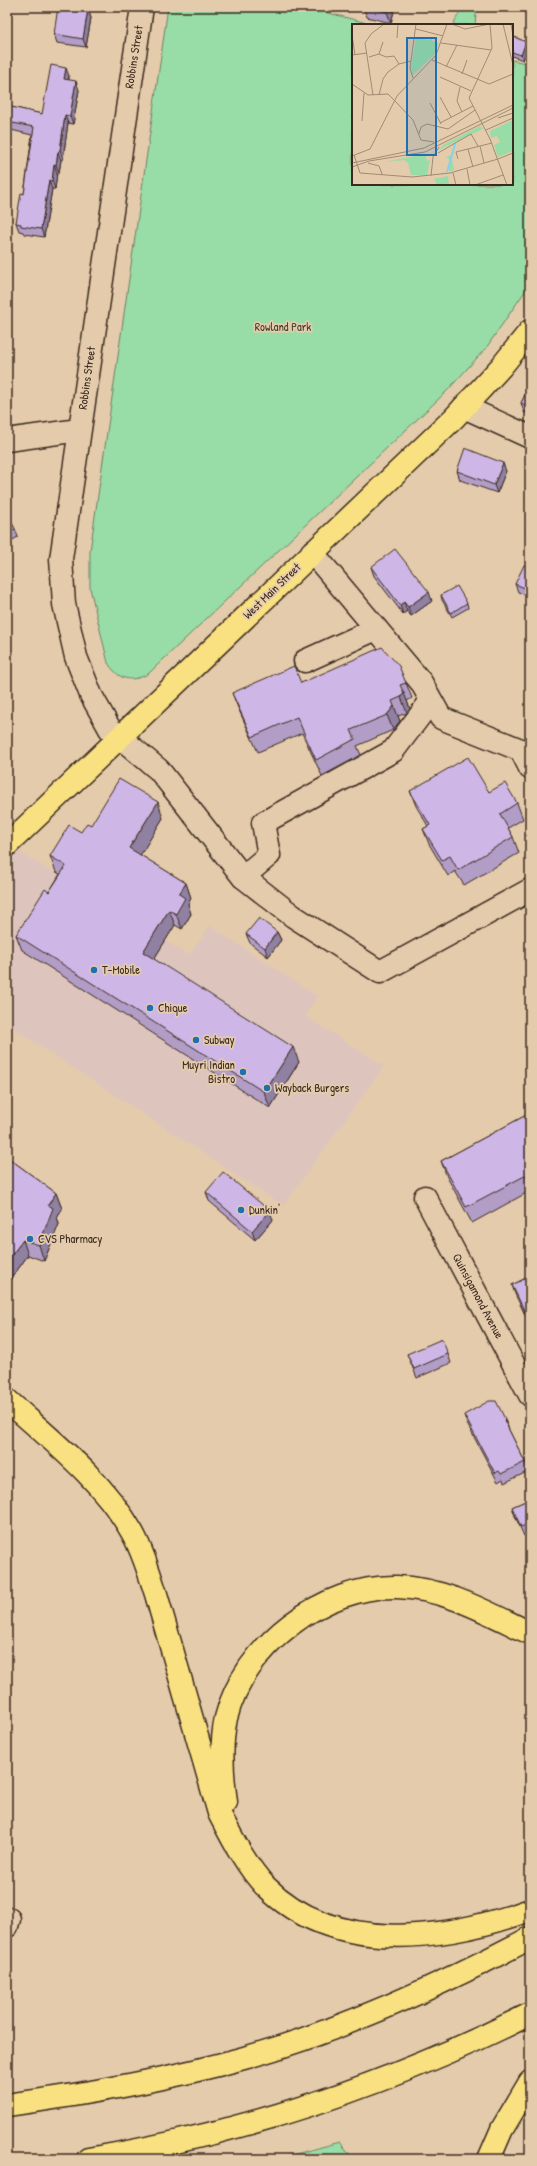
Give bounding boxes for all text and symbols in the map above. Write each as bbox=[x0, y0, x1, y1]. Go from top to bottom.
street label: Robbins Street bbox=[120, 23, 147, 90]
inset map bbox=[352, 24, 513, 185]
park label: Rowland Park bbox=[255, 318, 311, 335]
street label: Robbins Street bbox=[74, 344, 99, 411]
street label: West Main Street bbox=[239, 558, 305, 623]
place label: T-Mobile bbox=[102, 961, 140, 978]
marker: T-Mobile bbox=[89, 965, 99, 975]
place label: Chique bbox=[158, 999, 188, 1016]
marker: Chique bbox=[145, 1003, 155, 1013]
place label: Subway bbox=[204, 1031, 235, 1048]
marker: Subway bbox=[191, 1035, 201, 1045]
place label: Muyri Indian Bistro bbox=[182, 1056, 235, 1087]
marker: Muyri Indian Bistro bbox=[238, 1067, 248, 1077]
place label: Wayback Burgers bbox=[275, 1079, 349, 1096]
marker: Wayback Burgers bbox=[262, 1083, 272, 1093]
place label: Dunkin' bbox=[249, 1201, 280, 1218]
marker: Dunkin' bbox=[236, 1205, 246, 1215]
place label: CVS Pharmacy bbox=[38, 1230, 102, 1247]
marker: CVS Pharmacy bbox=[25, 1234, 35, 1244]
street label: Quinsigamond Avenue bbox=[449, 1250, 508, 1342]

